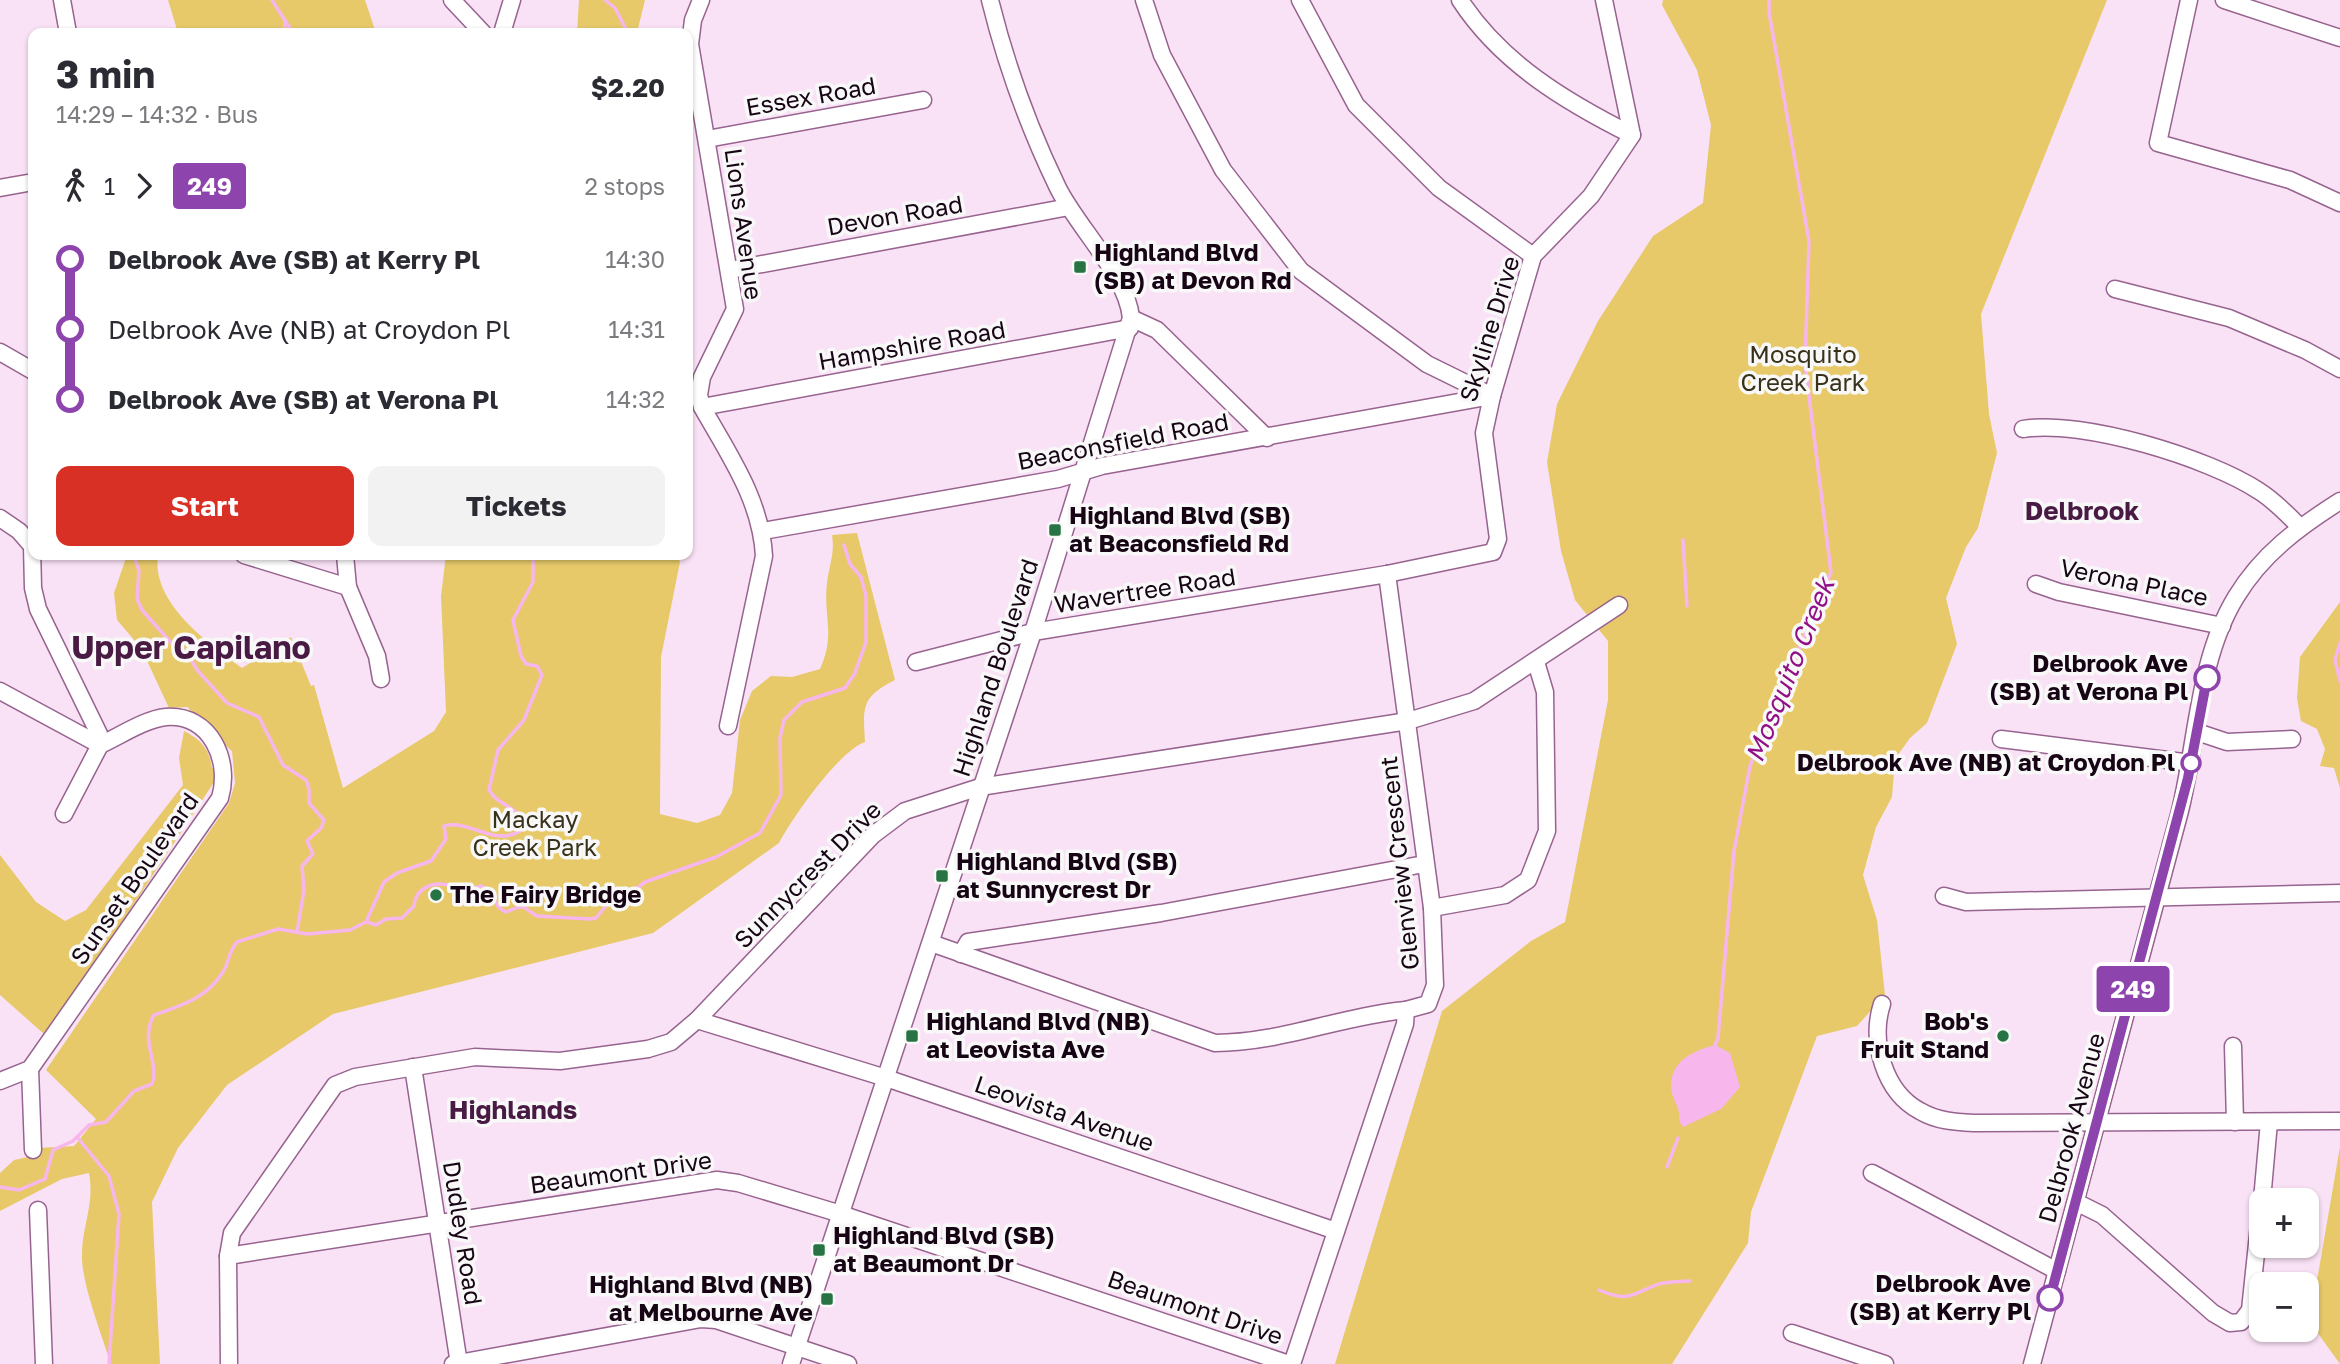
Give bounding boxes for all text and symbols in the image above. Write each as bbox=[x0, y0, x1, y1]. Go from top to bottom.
text: 3 min bbox=[56, 51, 155, 96]
street label: Essex Road bbox=[743, 70, 878, 121]
text: $2.20 bbox=[591, 72, 665, 103]
text: 14:29 – 14:32 · Bus bbox=[56, 100, 258, 128]
street label: Lions Avenue bbox=[719, 146, 769, 301]
icon: walk bbox=[56, 167, 94, 205]
icon: forward bbox=[125, 167, 163, 205]
text: 249 bbox=[187, 171, 232, 200]
text: 1 bbox=[104, 172, 115, 200]
text: 2 stops bbox=[584, 172, 665, 200]
street label: Devon Road bbox=[825, 188, 965, 241]
place label: Highland Blvd (SB) at Devon Rd bbox=[1094, 237, 1292, 294]
text: Delbrook Ave (SB) at Kerry Pl bbox=[108, 244, 480, 275]
text: 14:30 bbox=[605, 245, 665, 273]
street label: Skyline Drive bbox=[1453, 252, 1524, 405]
marker: Highland Blvd (SB) at Devon Rd bbox=[1072, 259, 1088, 275]
text: Delbrook Ave (NB) at Croydon Pl bbox=[108, 314, 510, 345]
street label: Hampshire Road bbox=[816, 314, 1008, 375]
text: 14:31 bbox=[608, 315, 665, 343]
park label: Mosquito Creek Park bbox=[1741, 339, 1865, 396]
text: Delbrook Ave (SB) at Verona Pl bbox=[108, 384, 498, 415]
text: 14:32 bbox=[606, 385, 665, 413]
street label: Beaconsfield Road bbox=[1015, 406, 1231, 475]
button: Start bbox=[56, 466, 354, 546]
button: Tickets bbox=[368, 466, 665, 546]
district label: Delbrook bbox=[2025, 495, 2139, 526]
place label: Highland Blvd (SB) at Beaconsfield Rd bbox=[1069, 500, 1291, 557]
marker: Highland Blvd (SB) at Beaconsfield Rd bbox=[1047, 522, 1063, 538]
street label: Verona Place bbox=[2058, 552, 2211, 611]
street label: Highland Boulevard bbox=[946, 555, 1043, 780]
street label: Wavertree Road bbox=[1052, 561, 1238, 618]
water label: Mosquito Creek bbox=[1739, 571, 1841, 766]
district label: Upper Capilano bbox=[71, 628, 311, 666]
place label: Delbrook Ave (SB) at Verona Pl bbox=[1990, 648, 2188, 705]
marker: Delbrook Ave (SB) at Verona Pl bbox=[2194, 665, 2220, 691]
place label: Delbrook Ave (NB) at Croydon Pl bbox=[1797, 747, 2175, 776]
marker: Delbrook Ave (NB) at Croydon Pl bbox=[2181, 753, 2201, 773]
street label: Glenview Crescent bbox=[1373, 755, 1424, 971]
street label: Sunset Boulevard bbox=[64, 787, 204, 970]
street label: Sunnycrest Drive bbox=[727, 794, 886, 953]
park label: Mackay Creek Park bbox=[473, 804, 597, 861]
place label: Highland Blvd (SB) at Sunnycrest Dr bbox=[956, 846, 1178, 903]
marker: Highland Blvd (SB) at Sunnycrest Dr bbox=[934, 868, 950, 884]
place label: The Fairy Bridge bbox=[450, 879, 641, 908]
marker: The Fairy Bridge bbox=[428, 887, 444, 903]
line badge: 249 bbox=[2093, 966, 2173, 1012]
text: 249 bbox=[2111, 974, 2155, 1003]
place label: Highland Blvd (NB) at Leovista Ave bbox=[926, 1006, 1150, 1063]
place label: Bob's Fruit Stand bbox=[1860, 1006, 1989, 1063]
marker: Highland Blvd (NB) at Leovista Ave bbox=[904, 1028, 920, 1044]
marker: Bob's Fruit Stand bbox=[1995, 1028, 2011, 1044]
street label: Delbrook Avenue bbox=[2031, 1030, 2110, 1226]
street label: Leovista Avenue bbox=[971, 1068, 1158, 1157]
district label: Highlands bbox=[449, 1094, 577, 1125]
street label: Beaumont Drive bbox=[528, 1144, 714, 1199]
street label: Dudley Road bbox=[438, 1159, 489, 1307]
map controls bbox=[2249, 1188, 2319, 1342]
button: + bbox=[2249, 1188, 2319, 1258]
place label: Highland Blvd (SB) at Beaumont Dr bbox=[833, 1220, 1055, 1277]
marker: Highland Blvd (SB) at Beaumont Dr bbox=[811, 1242, 827, 1258]
street label: Beaumont Drive bbox=[1104, 1263, 1287, 1350]
place label: Delbrook Ave (SB) at Kerry Pl bbox=[1849, 1268, 2031, 1325]
place label: Highland Blvd (NB) at Melbourne Ave bbox=[589, 1269, 813, 1326]
button: − bbox=[2249, 1272, 2319, 1342]
marker: Delbrook Ave (SB) at Kerry Pl bbox=[2037, 1285, 2063, 1311]
marker: Highland Blvd (NB) at Melbourne Ave bbox=[819, 1291, 835, 1307]

